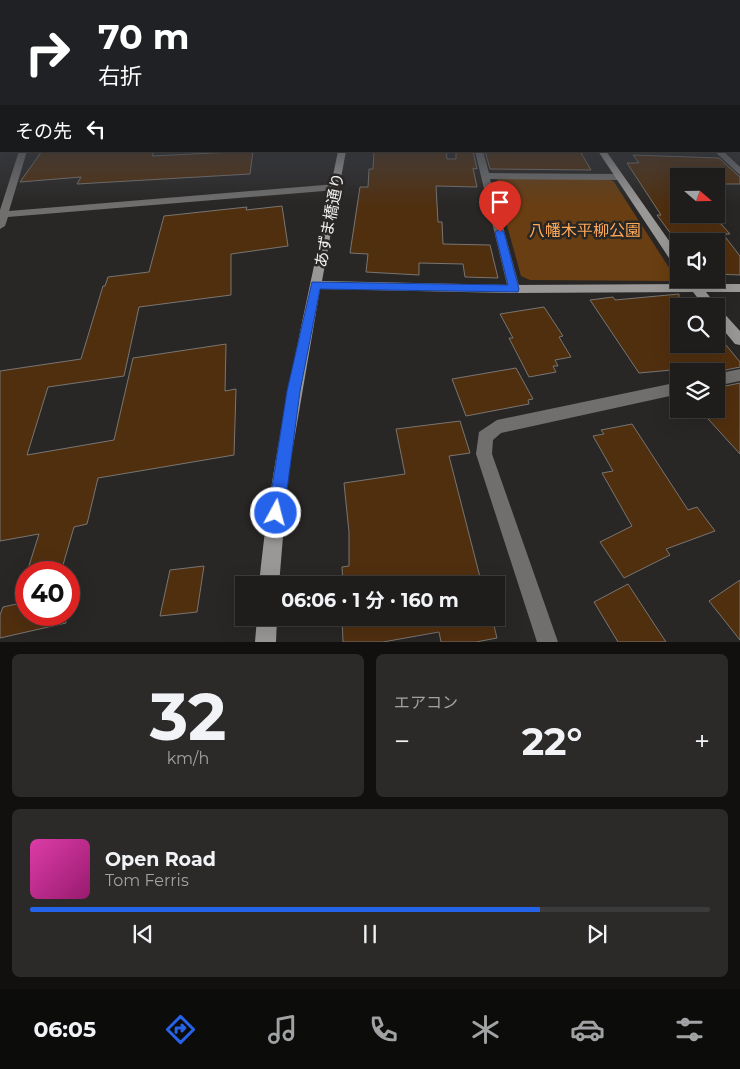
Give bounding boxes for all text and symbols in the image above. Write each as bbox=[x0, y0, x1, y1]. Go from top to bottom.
text: 70 m bbox=[98, 15, 189, 58]
icon: right bbox=[15, 20, 80, 85]
text: 右折 bbox=[98, 63, 142, 90]
icon: left bbox=[82, 115, 110, 143]
text: その先 bbox=[15, 120, 72, 143]
north arrow bbox=[670, 168, 725, 222]
map controls bbox=[670, 168, 725, 418]
street label: あずま橋通り bbox=[311, 171, 348, 269]
pin bbox=[479, 181, 521, 232]
icon: arrive bbox=[486, 188, 514, 216]
park label: 八幡木平柳公園 bbox=[529, 221, 641, 240]
button: sound bbox=[670, 233, 725, 288]
button: search bbox=[670, 298, 725, 353]
button: layers bbox=[670, 363, 725, 418]
position arrow bbox=[249, 486, 301, 538]
speed limit sign: 40 bbox=[15, 561, 80, 626]
text: 06:06 · 1 分 · 160 m bbox=[281, 589, 459, 612]
text: 32 bbox=[150, 677, 226, 756]
text: エアコン bbox=[394, 693, 458, 712]
text: 22° bbox=[522, 718, 582, 765]
text: − bbox=[394, 724, 410, 758]
text: + bbox=[694, 724, 710, 758]
text: km/h bbox=[167, 749, 209, 768]
text: Open Road bbox=[105, 848, 216, 871]
text: Tom Ferris bbox=[105, 871, 189, 890]
icon: previous bbox=[129, 920, 157, 948]
icon: pause bbox=[356, 920, 384, 948]
icon: next bbox=[583, 920, 611, 948]
icon: directions bbox=[163, 1012, 198, 1047]
icon: music bbox=[265, 1012, 300, 1047]
icon: phone bbox=[366, 1012, 401, 1047]
icon: climate bbox=[468, 1012, 503, 1047]
icon: car bbox=[570, 1012, 605, 1047]
icon: filters bbox=[672, 1012, 707, 1047]
text: 06:05 bbox=[33, 1016, 96, 1043]

